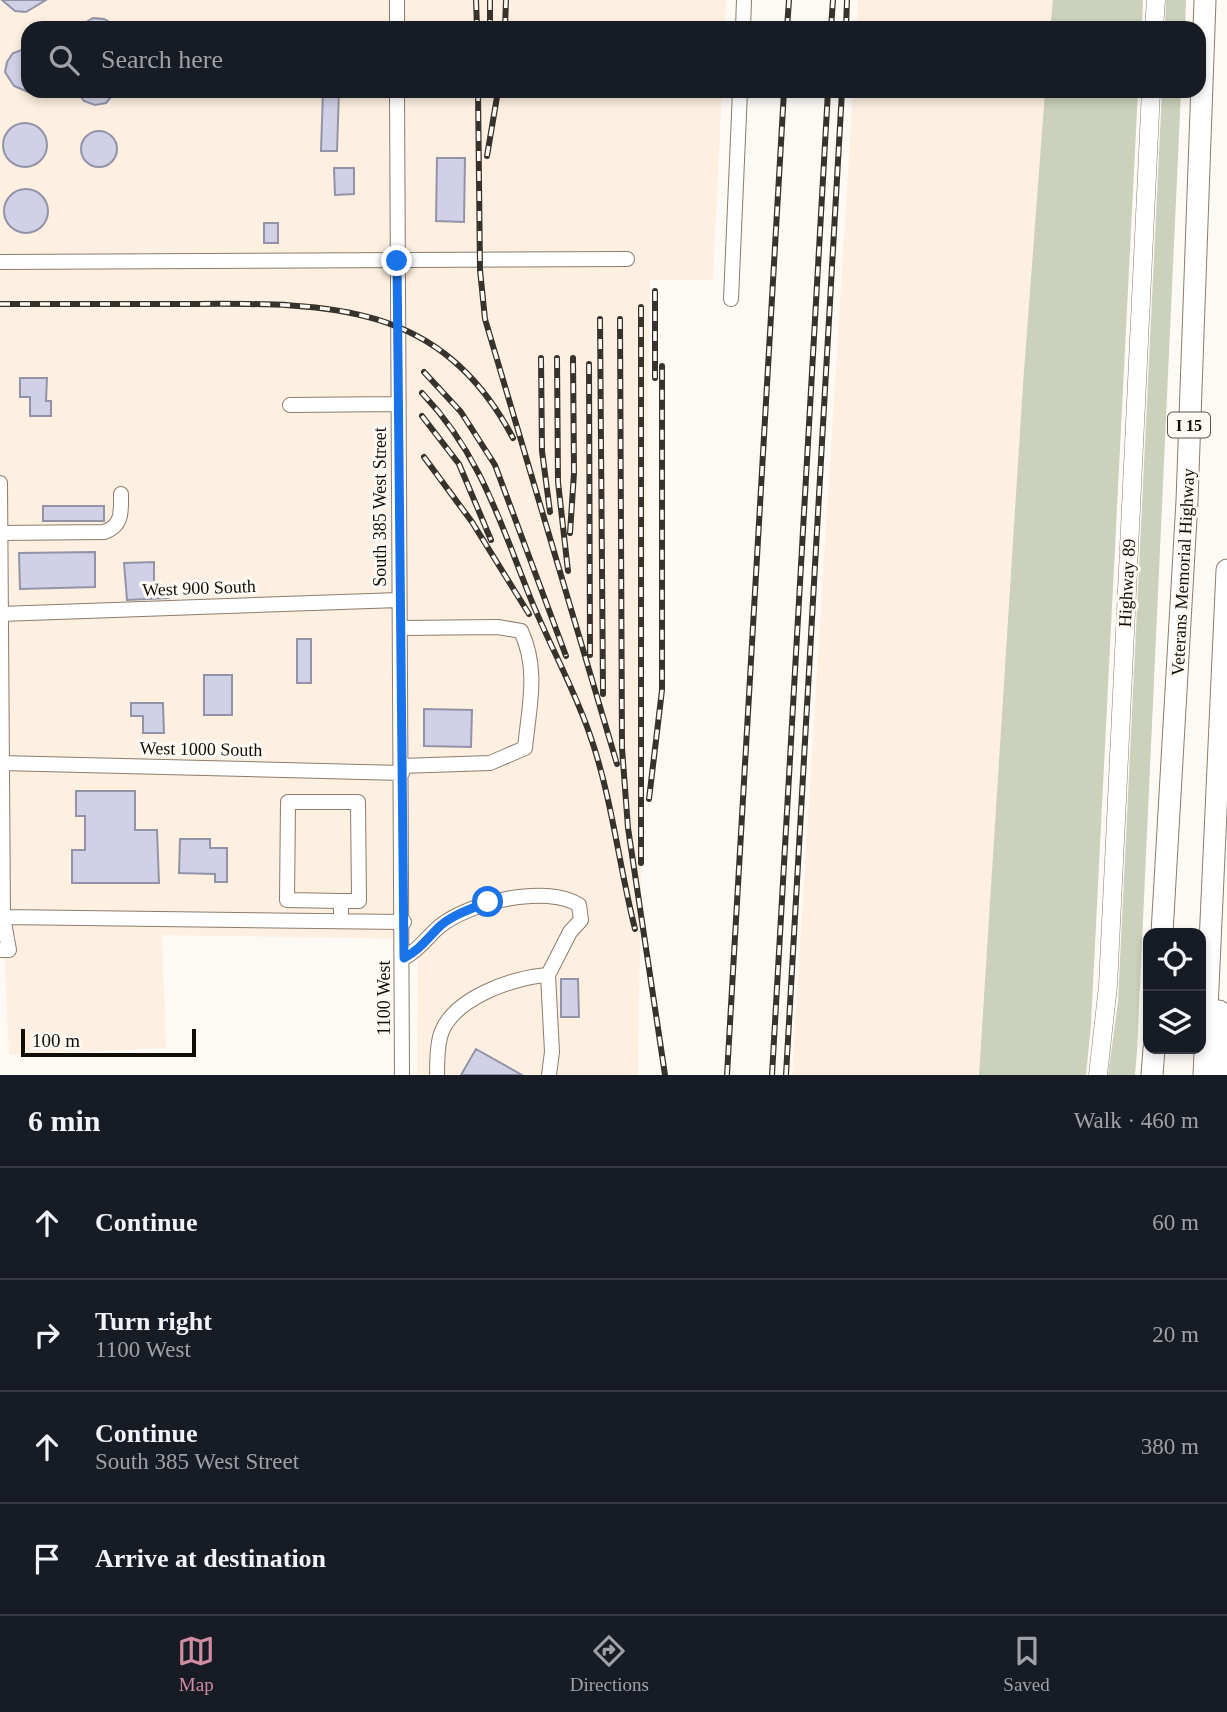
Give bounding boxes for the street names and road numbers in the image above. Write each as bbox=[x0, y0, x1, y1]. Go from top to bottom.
road number: I 15 bbox=[1168, 412, 1210, 438]
street label: South 385 West Street bbox=[370, 427, 390, 587]
street label: Veterans Memorial Highway bbox=[1168, 468, 1198, 676]
street label: Highway 89 bbox=[1115, 538, 1139, 628]
street label: West 900 South bbox=[142, 576, 256, 600]
street label: West 1000 South bbox=[140, 738, 262, 760]
street label: 1100 West bbox=[374, 960, 394, 1036]

